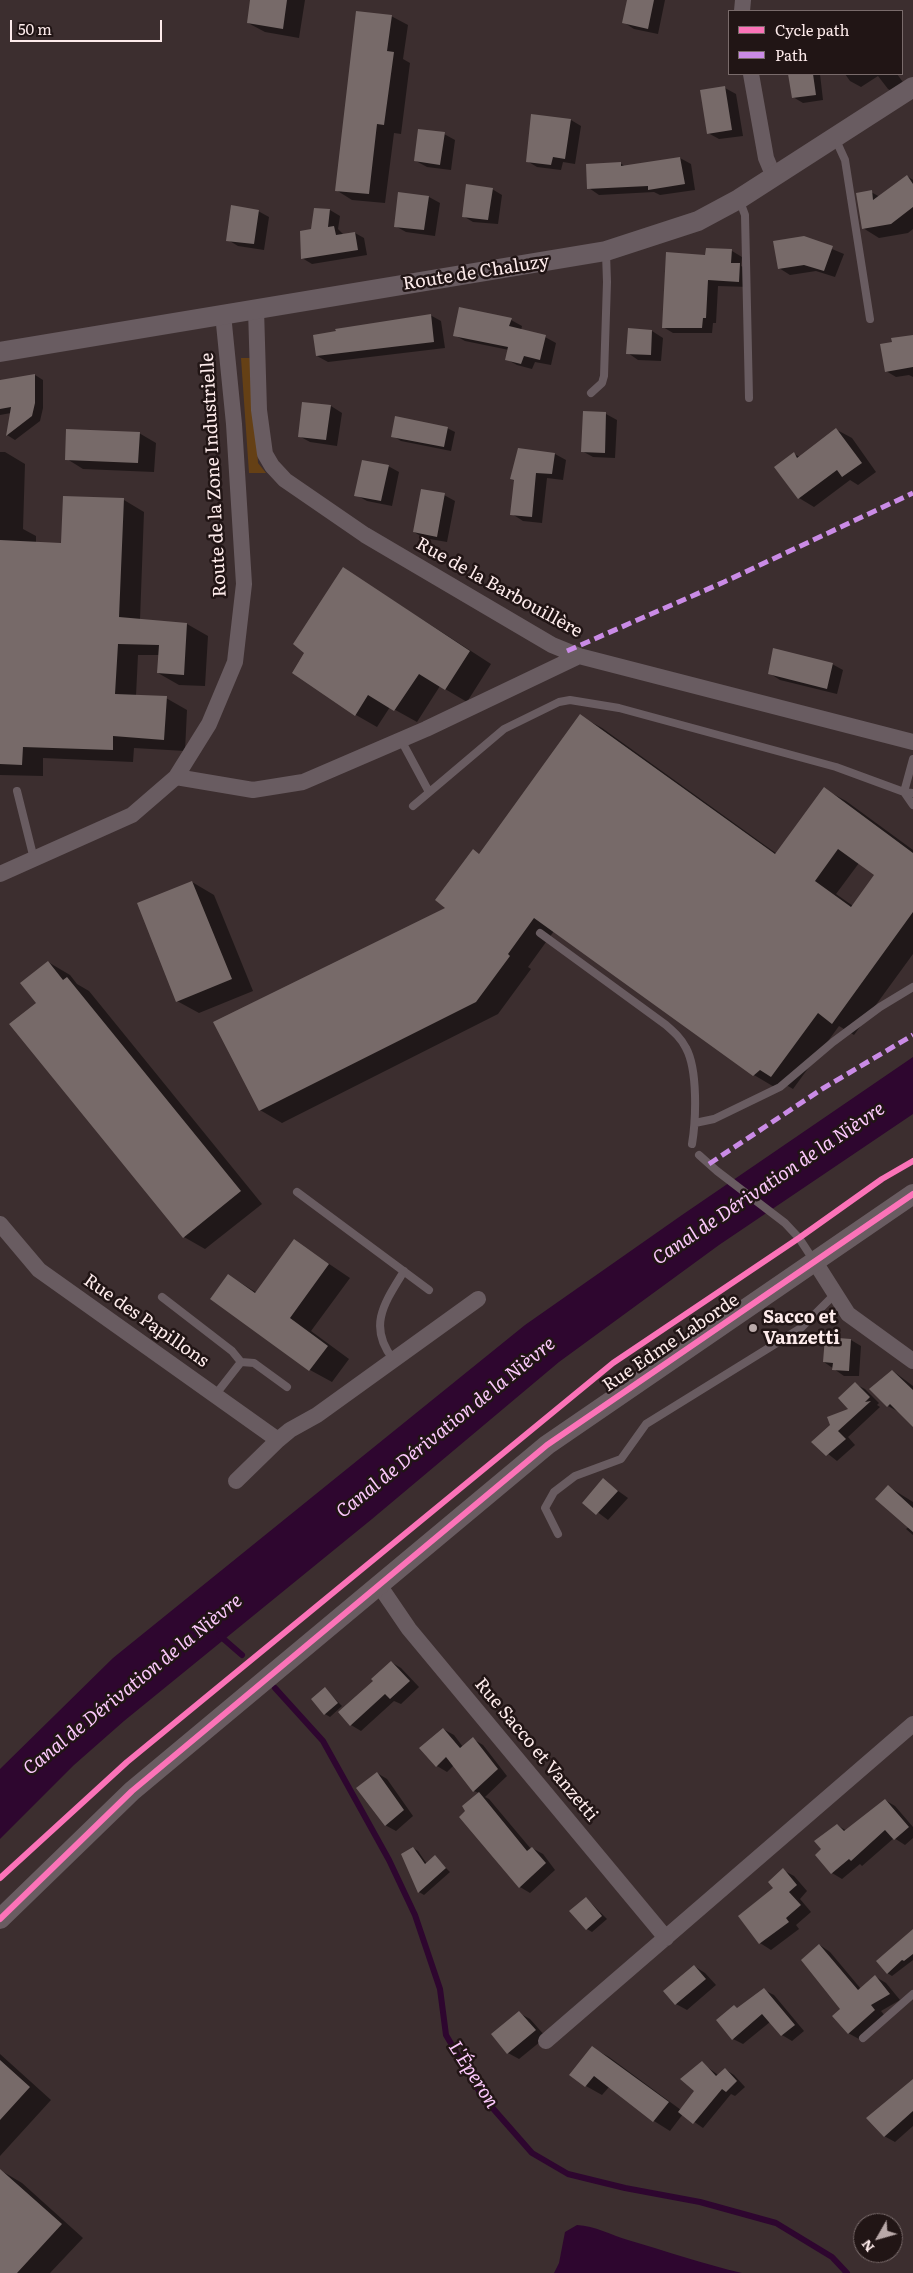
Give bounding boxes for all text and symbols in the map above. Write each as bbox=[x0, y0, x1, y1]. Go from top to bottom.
scale bar bbox=[12, 10, 165, 42]
legend bbox=[728, 10, 903, 75]
text: 50 m bbox=[18, 17, 52, 40]
text: Cycle path bbox=[775, 18, 849, 41]
text: Path bbox=[775, 43, 808, 66]
street label: Route de Chaluzy bbox=[401, 251, 551, 295]
street label: Route de la Zone Industrielle bbox=[197, 352, 231, 598]
street label: Rue de la Barbouillère bbox=[412, 533, 586, 643]
water label: Canal de Dérivation de la Nièvre bbox=[649, 1098, 889, 1270]
street label: Rue des Papillons bbox=[79, 1270, 213, 1372]
street label: Rue Edme Laborde bbox=[599, 1289, 743, 1397]
place label: Sacco et Vanzetti bbox=[763, 1307, 840, 1350]
marker: Sacco et Vanzetti bbox=[747, 1322, 759, 1334]
water label: Canal de Dérivation de la Nièvre bbox=[332, 1333, 560, 1523]
water label: Canal de Dérivation de la Nièvre bbox=[19, 1590, 247, 1780]
street label: Rue Sacco et Vanzetti bbox=[470, 1674, 602, 1826]
water label: L'Éperon bbox=[443, 2037, 503, 2113]
north arrow bbox=[853, 2213, 903, 2263]
text: N bbox=[855, 2236, 878, 2257]

